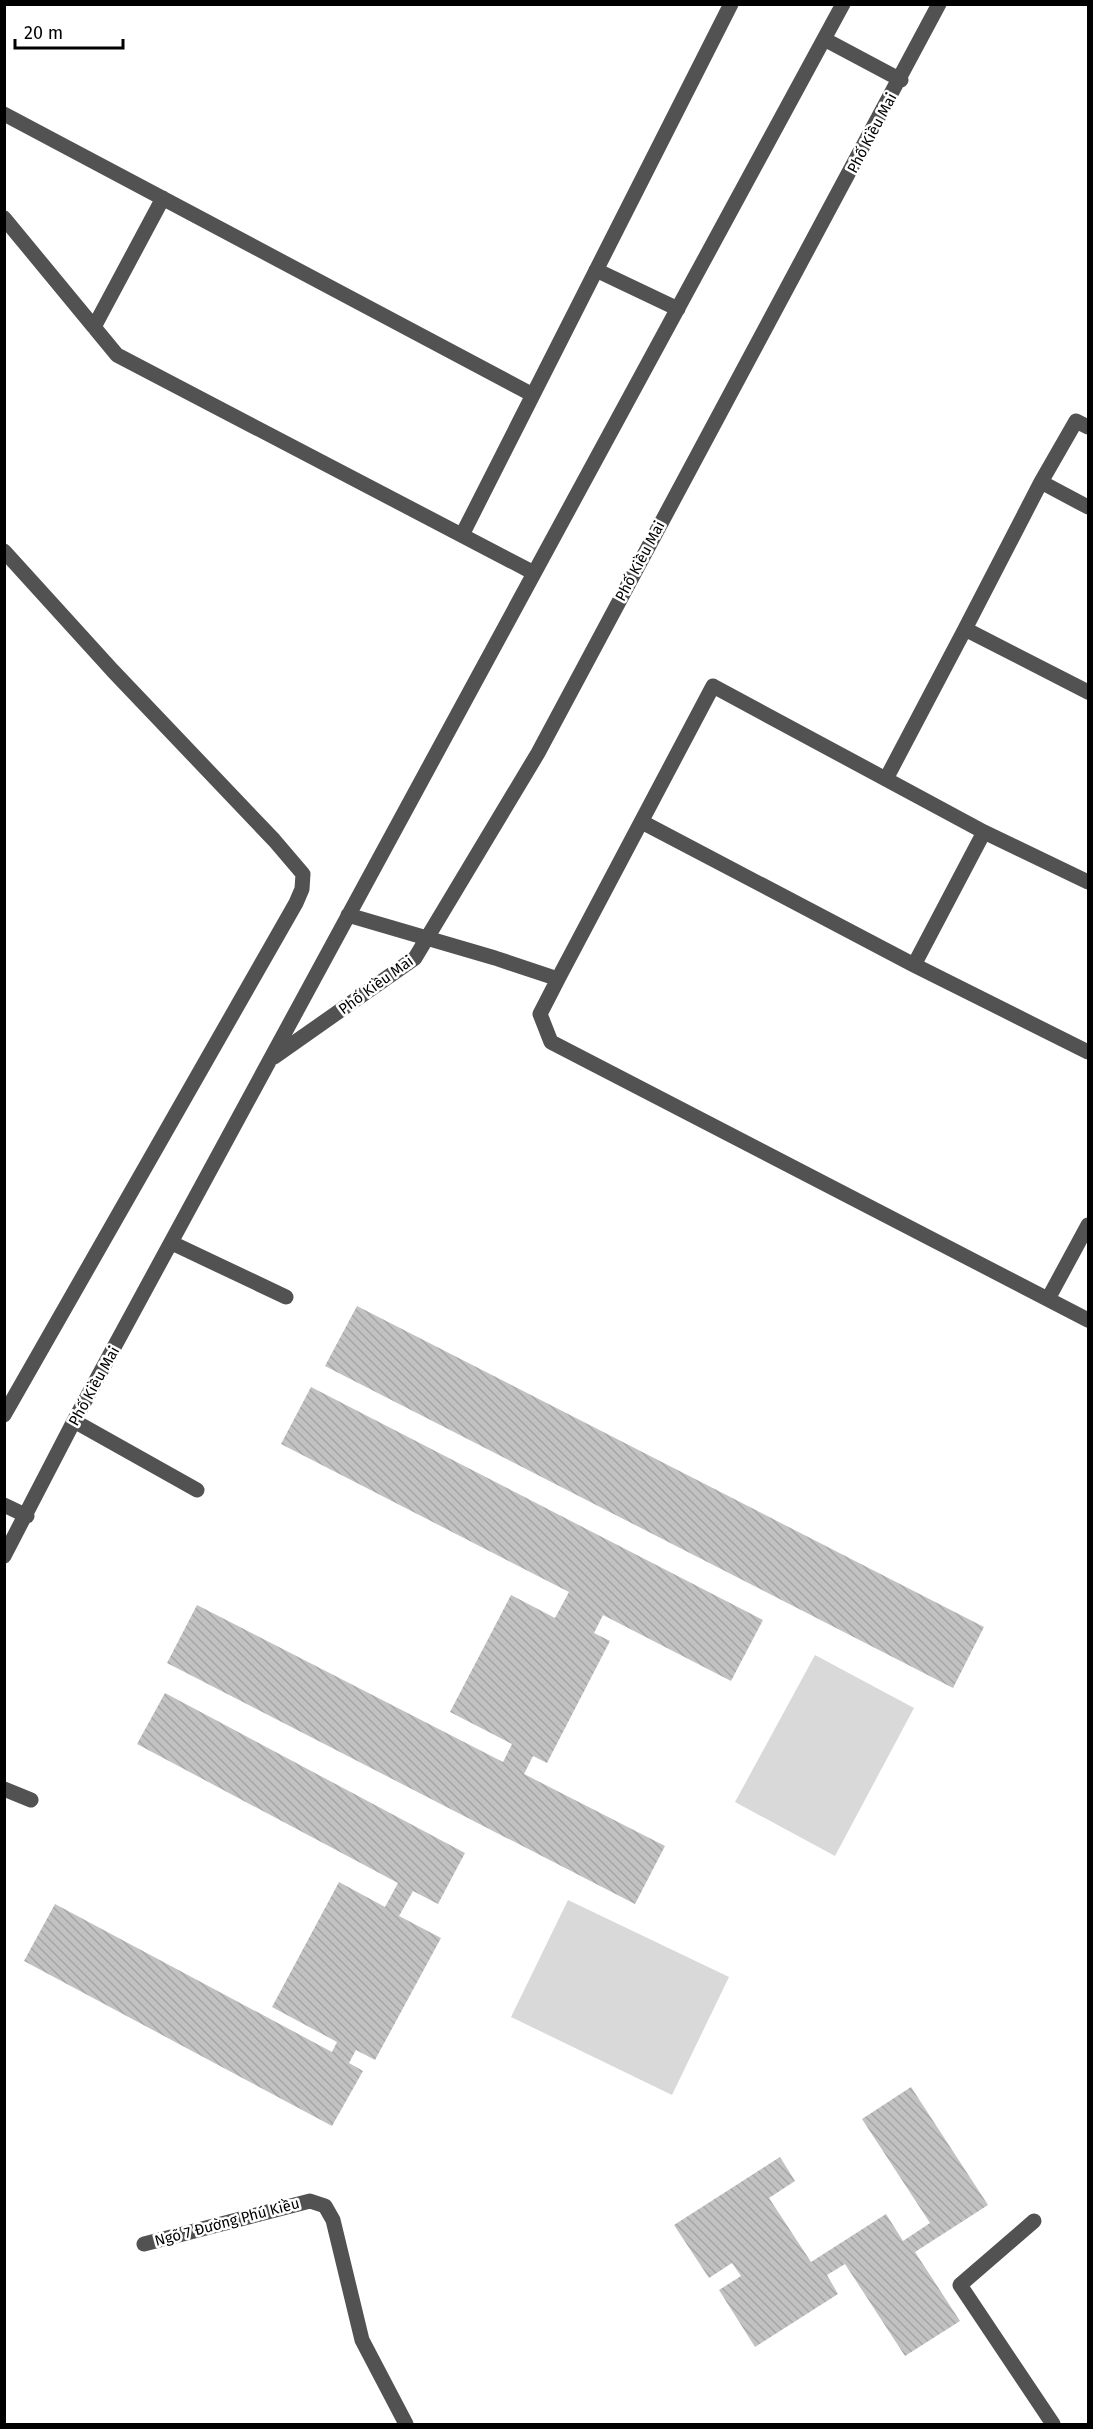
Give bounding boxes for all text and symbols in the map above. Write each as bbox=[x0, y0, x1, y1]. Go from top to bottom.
scale bar bbox=[15, 12, 123, 50]
text: 20 m bbox=[24, 22, 63, 44]
street label: Phố Kiều Mai bbox=[843, 90, 901, 176]
street label: Phố Kiều Mai bbox=[611, 518, 669, 604]
street label: Phố Kiều Mai bbox=[335, 952, 417, 1018]
street label: Phố Kiều Mai bbox=[65, 1343, 123, 1429]
street label: Ngõ 7 Đường Phú Kiều bbox=[153, 2194, 301, 2250]

